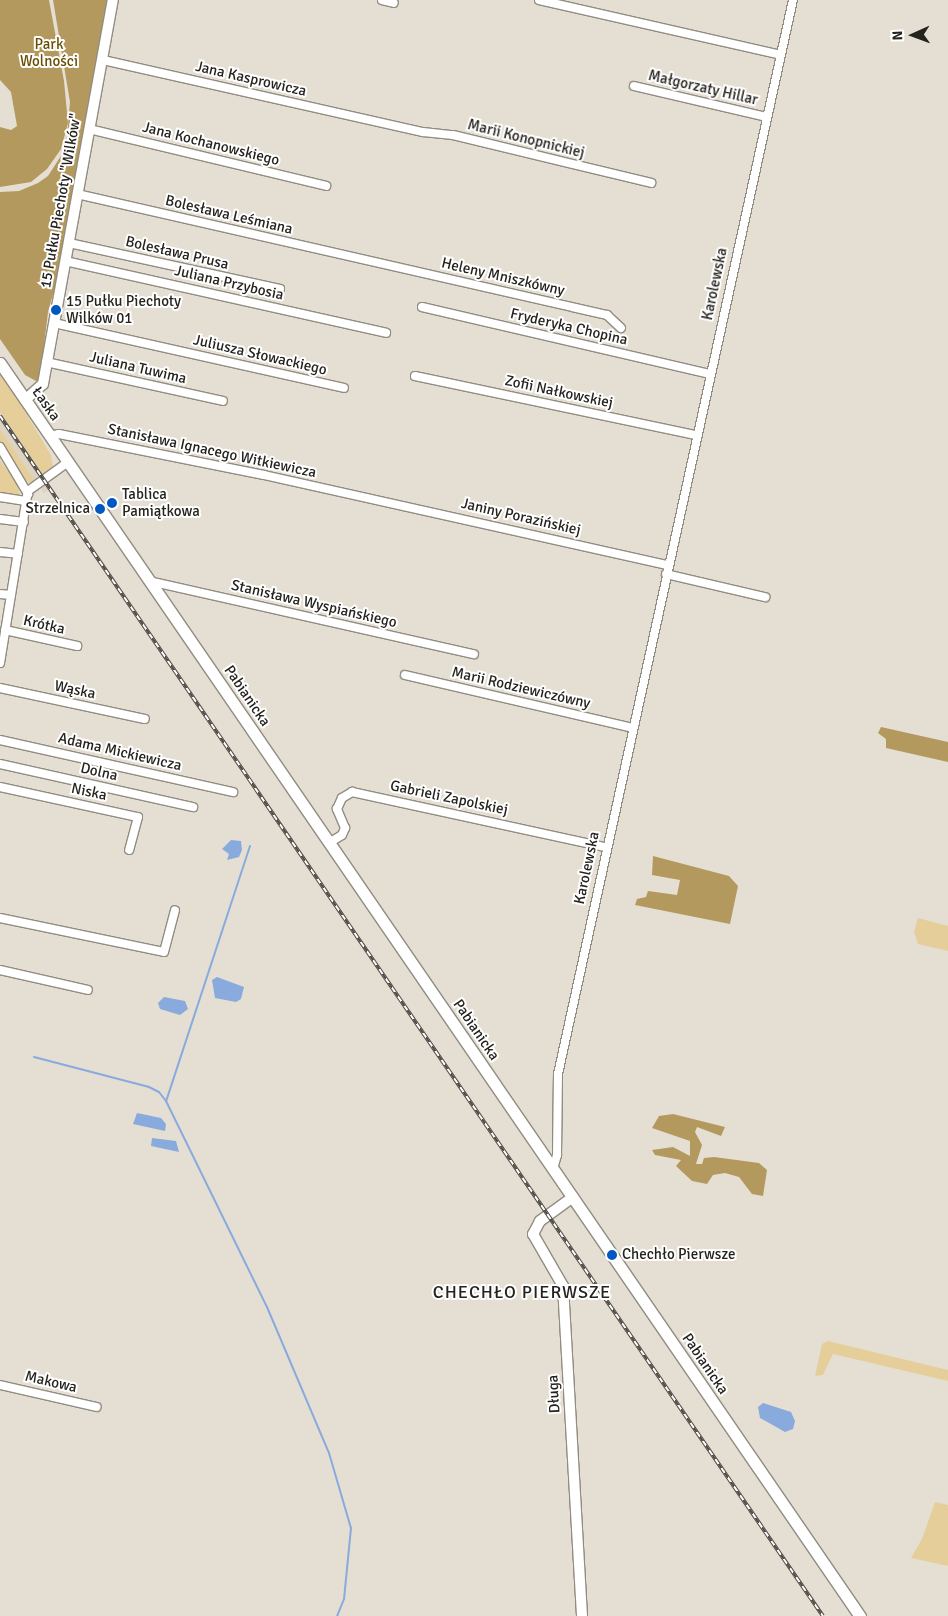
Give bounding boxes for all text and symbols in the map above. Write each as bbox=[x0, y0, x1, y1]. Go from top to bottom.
north arrow bbox=[888, 10, 938, 60]
text: N bbox=[889, 30, 906, 41]
park label: Park Wolności bbox=[20, 35, 78, 70]
street label: Jana Kasprowicza bbox=[194, 57, 308, 101]
street label: Małgorzaty Hillar bbox=[646, 67, 760, 109]
street label: 15 Pułku Piechoty "Wilków" bbox=[37, 112, 85, 290]
street label: Marii Konopnickiej bbox=[466, 116, 586, 162]
street label: Jana Kochanowskiego bbox=[141, 118, 281, 170]
street label: Bolesława Leśmiana bbox=[164, 192, 294, 238]
street label: Bolesława Prusa bbox=[124, 232, 230, 274]
street label: Karolewska bbox=[699, 246, 731, 322]
street label: Heleny Mniszkówny bbox=[440, 254, 566, 300]
street label: Juliana Przybosia bbox=[173, 262, 285, 304]
place label: 15 Pułku Piechoty Wilków 01 bbox=[66, 292, 181, 327]
marker: 15 Pułku Piechoty Wilków 01 bbox=[50, 304, 62, 316]
street label: Fryderyka Chopina bbox=[509, 305, 629, 349]
street label: Juliusza Słowackiego bbox=[191, 331, 329, 379]
street label: Juliana Tuwima bbox=[88, 348, 188, 388]
street label: Zofii Nałkowskiej bbox=[503, 372, 615, 412]
street label: Łaska bbox=[28, 384, 64, 424]
street label: Stanisława Ignacego Witkiewicza bbox=[106, 420, 318, 482]
place label: Tablica Pamiątkowa bbox=[122, 485, 200, 520]
street label: Janiny Porazińskiej bbox=[460, 495, 582, 539]
marker: Tablica Pamiątkowa bbox=[106, 497, 118, 509]
place label: Strzelnica bbox=[25, 500, 90, 518]
marker: Strzelnica bbox=[94, 503, 106, 515]
street label: Stanisława Wyspiańskiego bbox=[229, 576, 399, 632]
street label: Krótka bbox=[21, 611, 67, 639]
street label: Pabianicka bbox=[220, 662, 274, 730]
street label: Marii Rodziewiczówny bbox=[450, 663, 592, 713]
street label: Wąska bbox=[53, 677, 97, 703]
street label: Adama Mickiewicza bbox=[57, 729, 183, 775]
street label: Dolna bbox=[79, 759, 119, 785]
street label: Gabrieli Zapolskiej bbox=[388, 777, 510, 819]
street label: Niska bbox=[70, 779, 108, 805]
street label: Karolewska bbox=[571, 830, 603, 906]
street label: Pabianicka bbox=[449, 996, 503, 1064]
place label: Chechło Pierwsze bbox=[622, 1246, 735, 1264]
marker: Chechło Pierwsze bbox=[606, 1249, 618, 1261]
district label: CHECHŁO PIERWSZE bbox=[431, 1281, 613, 1303]
street label: Pabianicka bbox=[678, 1330, 732, 1398]
street label: Makowa bbox=[23, 1367, 79, 1397]
street label: Długa bbox=[544, 1374, 564, 1414]

